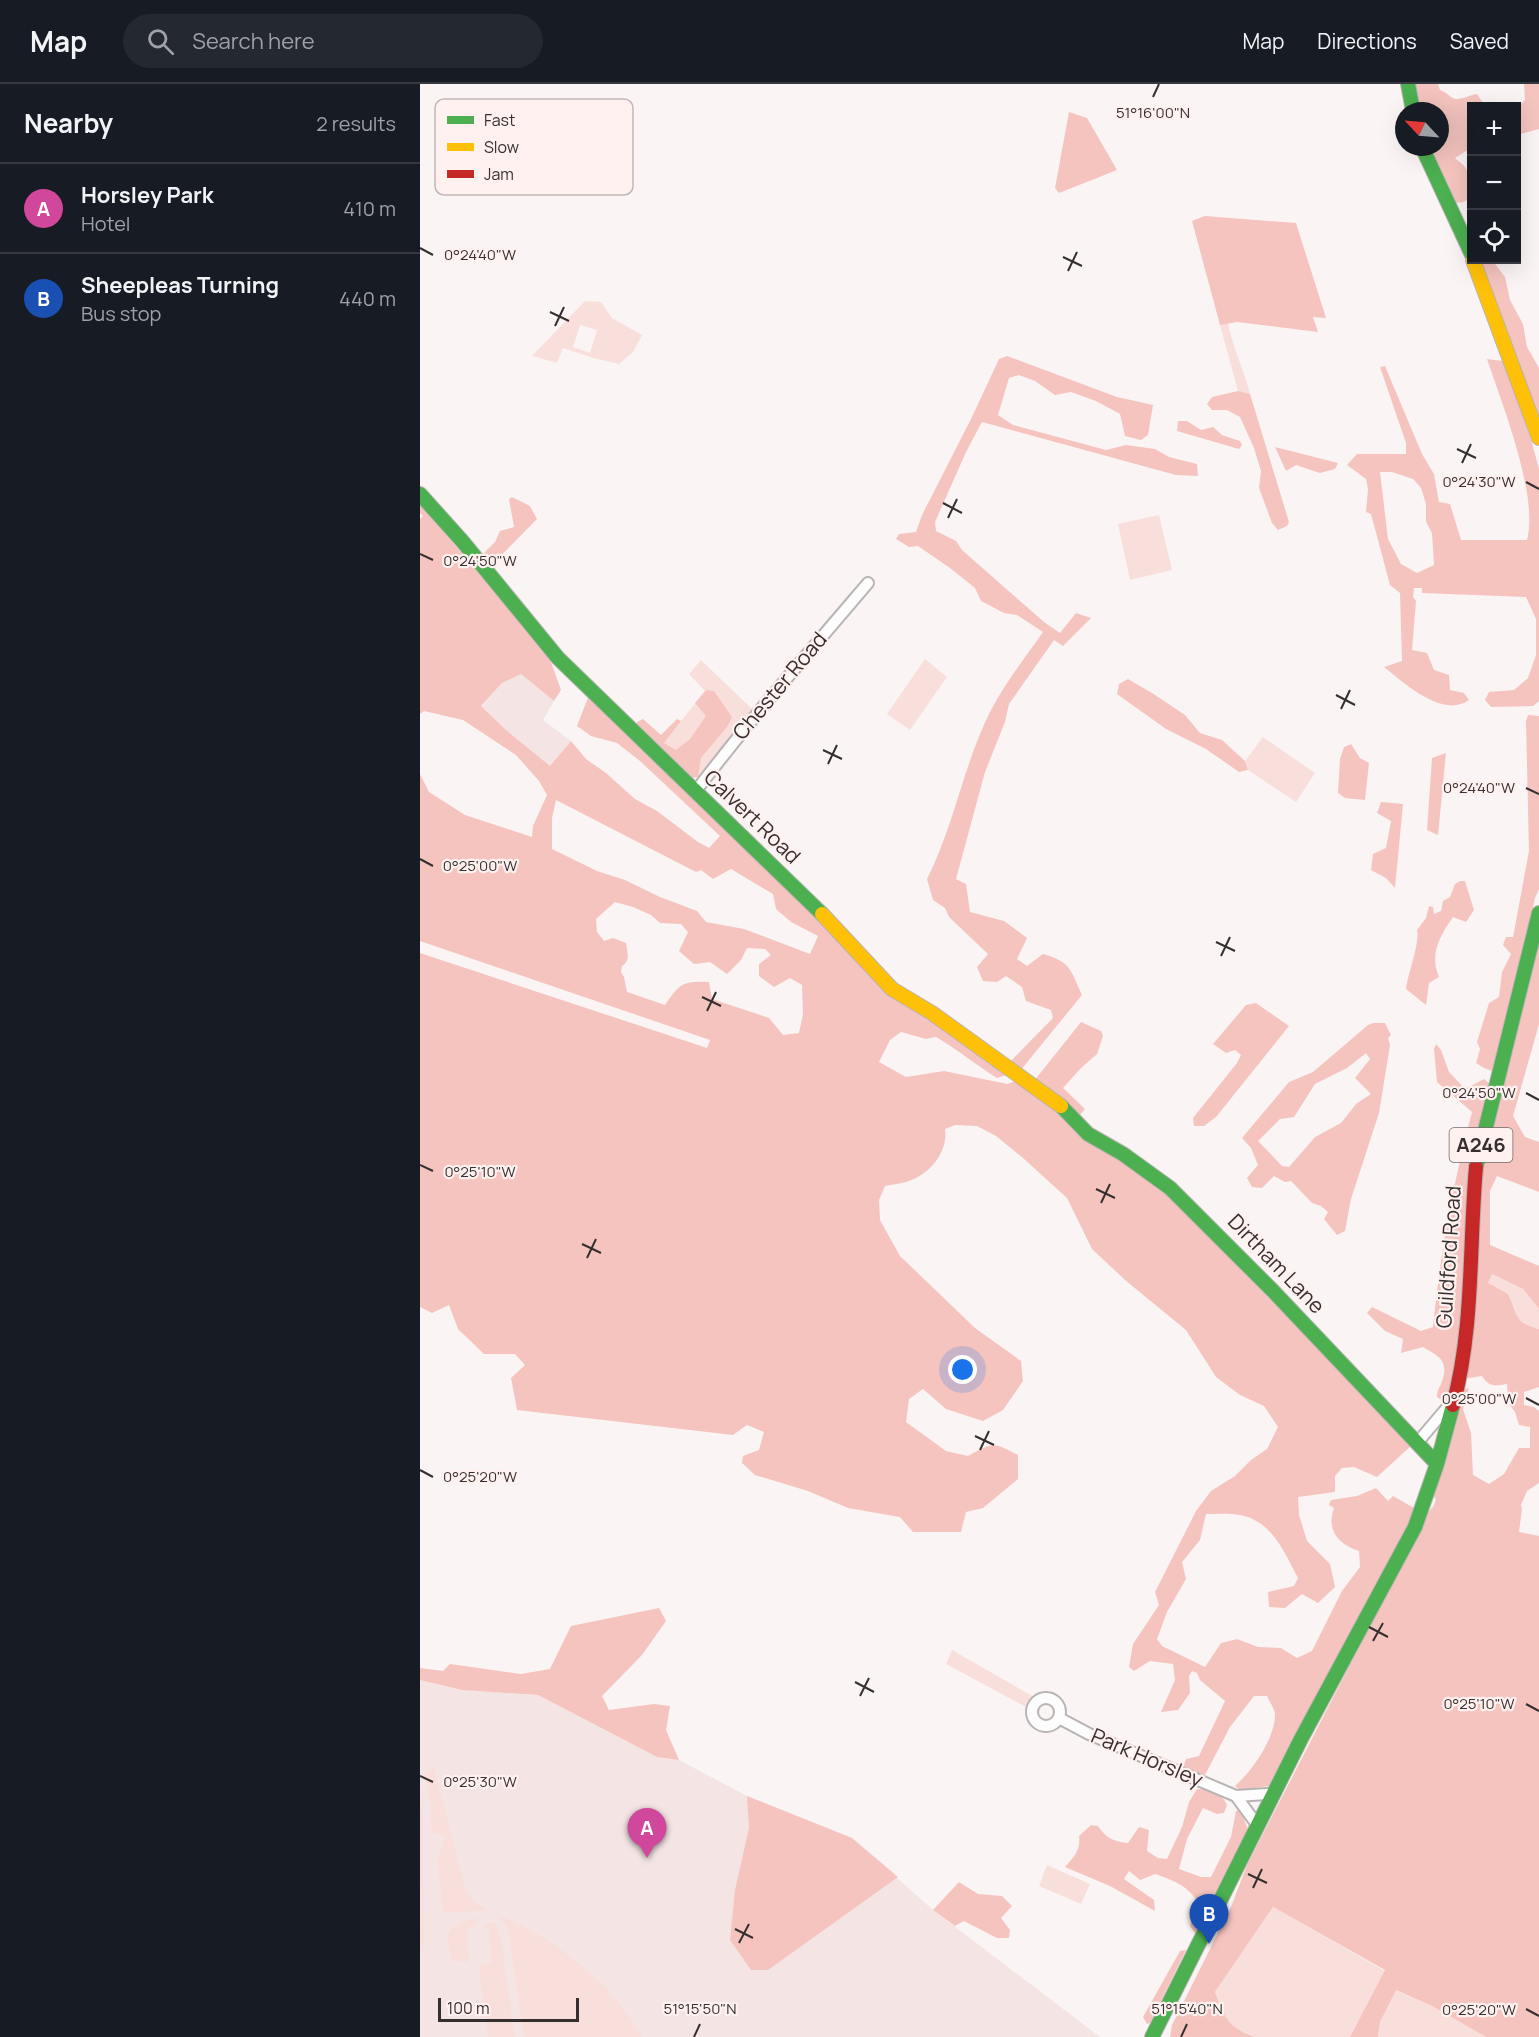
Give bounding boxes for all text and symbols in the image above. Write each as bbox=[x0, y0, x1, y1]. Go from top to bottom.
search box bbox=[123, 14, 543, 68]
text: Map bbox=[30, 22, 87, 60]
icon: search bbox=[144, 25, 177, 58]
text: Search here bbox=[192, 26, 315, 56]
text: Map bbox=[1243, 27, 1284, 55]
text: Directions bbox=[1317, 27, 1417, 55]
text: Saved bbox=[1450, 27, 1509, 55]
legend bbox=[435, 99, 633, 195]
text: 51°16'00"N bbox=[1116, 102, 1190, 123]
north arrow bbox=[1395, 102, 1449, 156]
map controls bbox=[1467, 102, 1521, 264]
button: + bbox=[1467, 102, 1521, 156]
text: Nearby bbox=[24, 105, 113, 141]
text: Fast bbox=[484, 109, 515, 131]
text: 2 results bbox=[316, 110, 396, 137]
text: Slow bbox=[484, 136, 519, 158]
button: − bbox=[1467, 156, 1521, 210]
text: Jam bbox=[484, 163, 514, 185]
text: Horsley Park bbox=[81, 180, 214, 210]
text: A bbox=[37, 195, 50, 222]
text: 410 m bbox=[343, 195, 396, 222]
text: Hotel bbox=[81, 210, 131, 237]
button: locate bbox=[1467, 210, 1521, 264]
text: 0°24'40"W bbox=[444, 244, 516, 265]
text: Sheepleas Turning bbox=[81, 270, 279, 300]
text: B bbox=[37, 285, 50, 312]
text: 440 m bbox=[339, 285, 396, 312]
text: Bus stop bbox=[81, 300, 161, 327]
text: 0°24'30"W bbox=[1442, 471, 1516, 492]
text: 0°24'50"W bbox=[443, 550, 517, 571]
street label: Chester Road bbox=[726, 626, 833, 745]
street label: Calvert Road bbox=[698, 763, 807, 869]
text: 0°24'40"W bbox=[1443, 777, 1515, 798]
text: 0°25'00"W bbox=[443, 855, 517, 876]
text: 0°24'50"W bbox=[1442, 1082, 1516, 1103]
road number: A246 bbox=[1450, 1128, 1512, 1162]
text: 0°25'10"W bbox=[444, 1161, 516, 1182]
street label: Guildford Road bbox=[1429, 1185, 1467, 1329]
street label: Dirtham Lane bbox=[1222, 1207, 1331, 1319]
your location bbox=[948, 1355, 977, 1384]
text: 0°25'00"W bbox=[1442, 1388, 1516, 1409]
text: 0°25'20"W bbox=[443, 1466, 517, 1487]
text: 0°25'10"W bbox=[1443, 1693, 1515, 1714]
street label: Park Horsley bbox=[1087, 1721, 1208, 1793]
text: 0°25'30"W bbox=[443, 1771, 517, 1792]
pin: A bbox=[628, 1808, 666, 1858]
pin: B bbox=[1190, 1894, 1228, 1944]
scale bar bbox=[438, 1995, 579, 2022]
text: 100 m bbox=[447, 1997, 490, 2019]
text: 51°15'50"N bbox=[664, 1998, 736, 2019]
text: 51°15'40"N bbox=[1151, 1998, 1223, 2019]
text: 0°25'20"W bbox=[1442, 1999, 1516, 2020]

